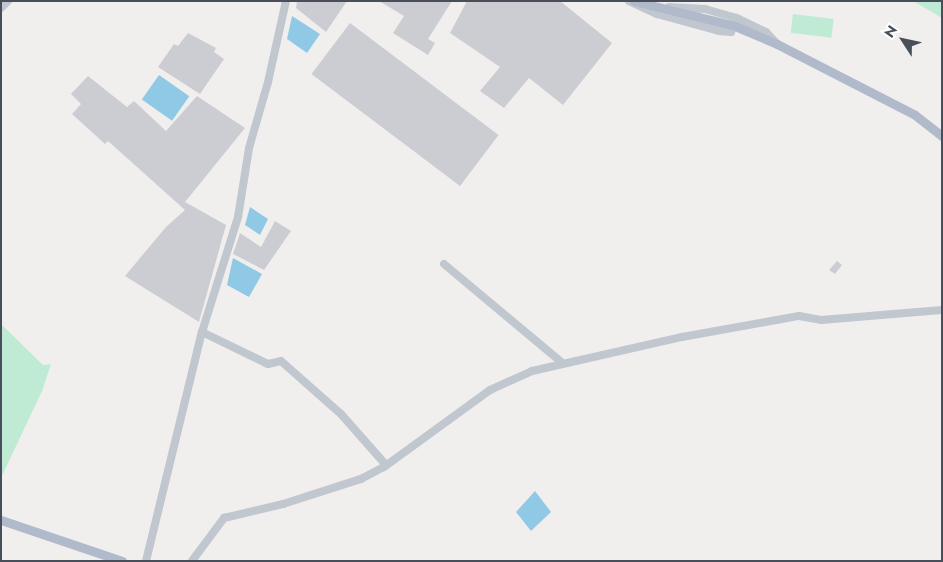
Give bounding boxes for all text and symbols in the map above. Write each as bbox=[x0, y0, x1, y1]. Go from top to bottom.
north arrow bbox=[878, 15, 928, 65]
text: N bbox=[879, 21, 902, 42]

